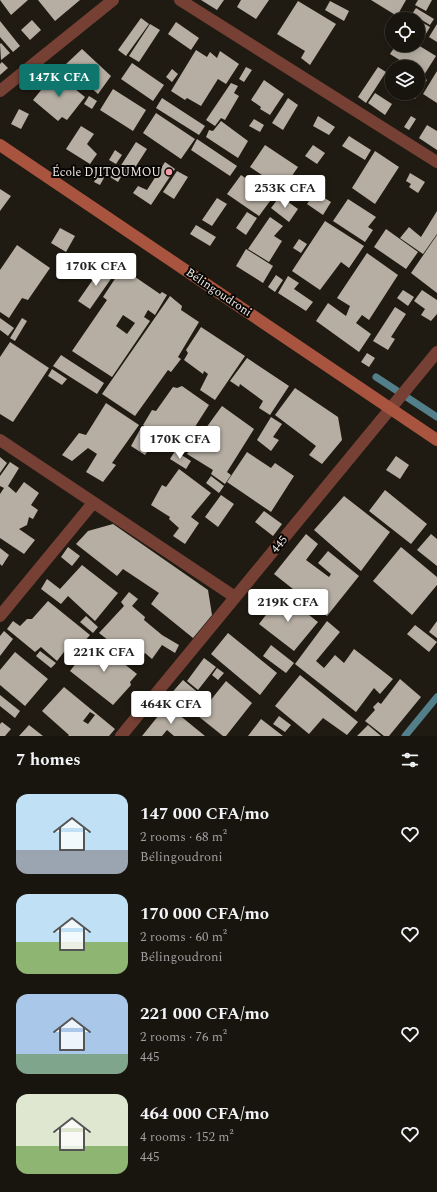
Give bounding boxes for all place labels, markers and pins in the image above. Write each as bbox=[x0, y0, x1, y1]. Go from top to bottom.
pin: 147K CFA bbox=[18, 64, 100, 98]
place label: École DJITOUMOU bbox=[52, 163, 161, 182]
marker: École DJITOUMOU bbox=[164, 167, 174, 177]
pin: 253K CFA bbox=[244, 175, 326, 209]
pin: 170K CFA bbox=[55, 253, 137, 287]
pin: 170K CFA bbox=[139, 426, 221, 460]
pin: 219K CFA bbox=[247, 589, 329, 623]
pin: 221K CFA bbox=[63, 639, 145, 673]
pin: 464K CFA bbox=[130, 691, 212, 725]

